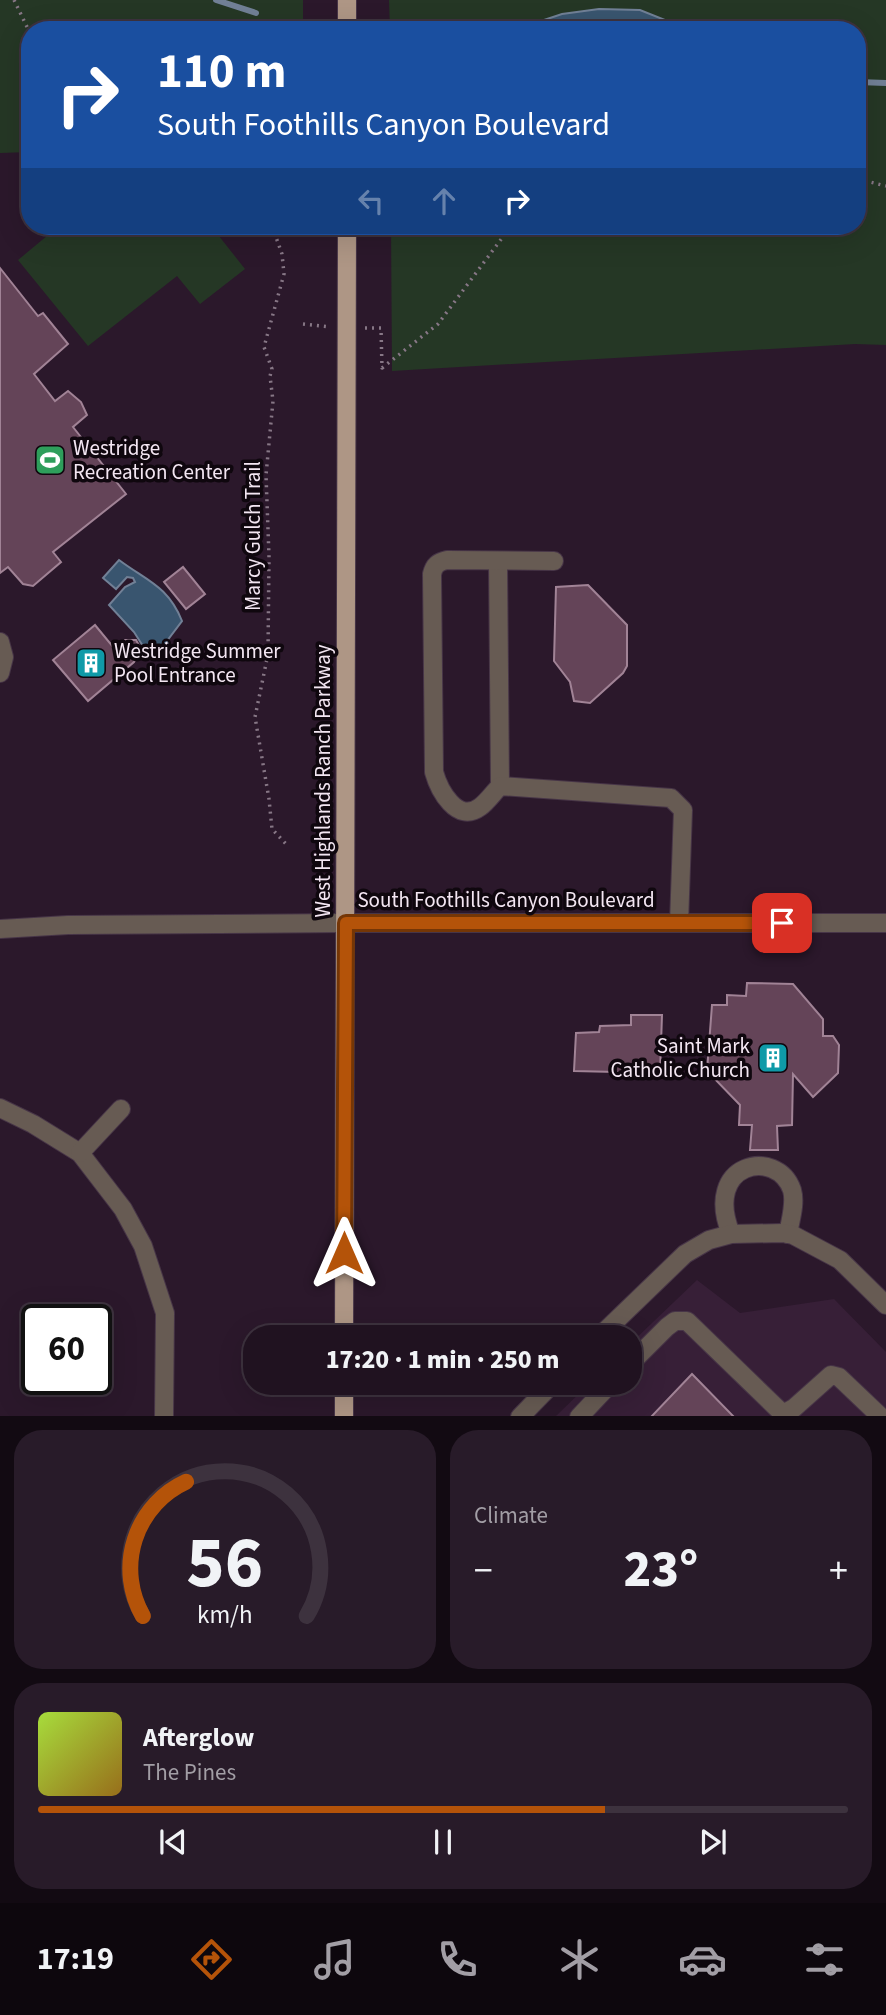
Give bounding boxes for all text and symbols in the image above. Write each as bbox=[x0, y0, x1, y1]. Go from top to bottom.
text: 110 m bbox=[157, 37, 286, 107]
icon: right bbox=[42, 49, 133, 140]
text: South Foothills Canyon Boulevard bbox=[157, 102, 610, 148]
icon: left bbox=[352, 182, 390, 220]
icon: ahead bbox=[425, 182, 463, 220]
icon: right bbox=[498, 182, 536, 220]
place label: Westridge Recreation Center bbox=[73, 433, 231, 487]
sports icon: Westridge Recreation Center bbox=[33, 443, 67, 477]
street label: Marcy Gulch Trail bbox=[238, 461, 268, 611]
place label: Westridge Summer Pool Entrance bbox=[114, 636, 281, 690]
street label: West Highlands Ranch Parkway bbox=[308, 644, 338, 918]
building icon: Westridge Summer Pool Entrance bbox=[74, 646, 108, 680]
street label: South Foothills Canyon Boulevard bbox=[357, 885, 655, 915]
pin bbox=[752, 893, 812, 953]
icon: arrive bbox=[763, 904, 801, 942]
place label: Saint Mark Catholic Church bbox=[611, 1031, 751, 1085]
building icon: Saint Mark Catholic Church bbox=[756, 1041, 790, 1075]
position arrow bbox=[307, 1216, 381, 1290]
speed limit sign: 60 bbox=[21, 1304, 112, 1395]
text: 17:20 · 1 min · 250 m bbox=[326, 1341, 559, 1378]
text: Climate bbox=[474, 1499, 548, 1532]
text: 56 bbox=[187, 1511, 263, 1615]
text: 23° bbox=[624, 1533, 698, 1607]
text: − bbox=[474, 1544, 493, 1598]
text: + bbox=[829, 1544, 848, 1598]
text: km/h bbox=[197, 1596, 253, 1632]
text: Afterglow bbox=[143, 1719, 254, 1756]
text: The Pines bbox=[143, 1756, 236, 1789]
icon: previous bbox=[154, 1823, 192, 1861]
icon: pause bbox=[424, 1823, 462, 1861]
icon: next bbox=[694, 1823, 732, 1861]
icon: directions bbox=[187, 1935, 236, 1984]
icon: music bbox=[310, 1935, 359, 1984]
icon: phone bbox=[433, 1935, 482, 1984]
icon: climate bbox=[555, 1935, 604, 1984]
icon: car bbox=[678, 1935, 727, 1984]
icon: filters bbox=[800, 1935, 849, 1984]
text: 17:19 bbox=[37, 1936, 114, 1982]

